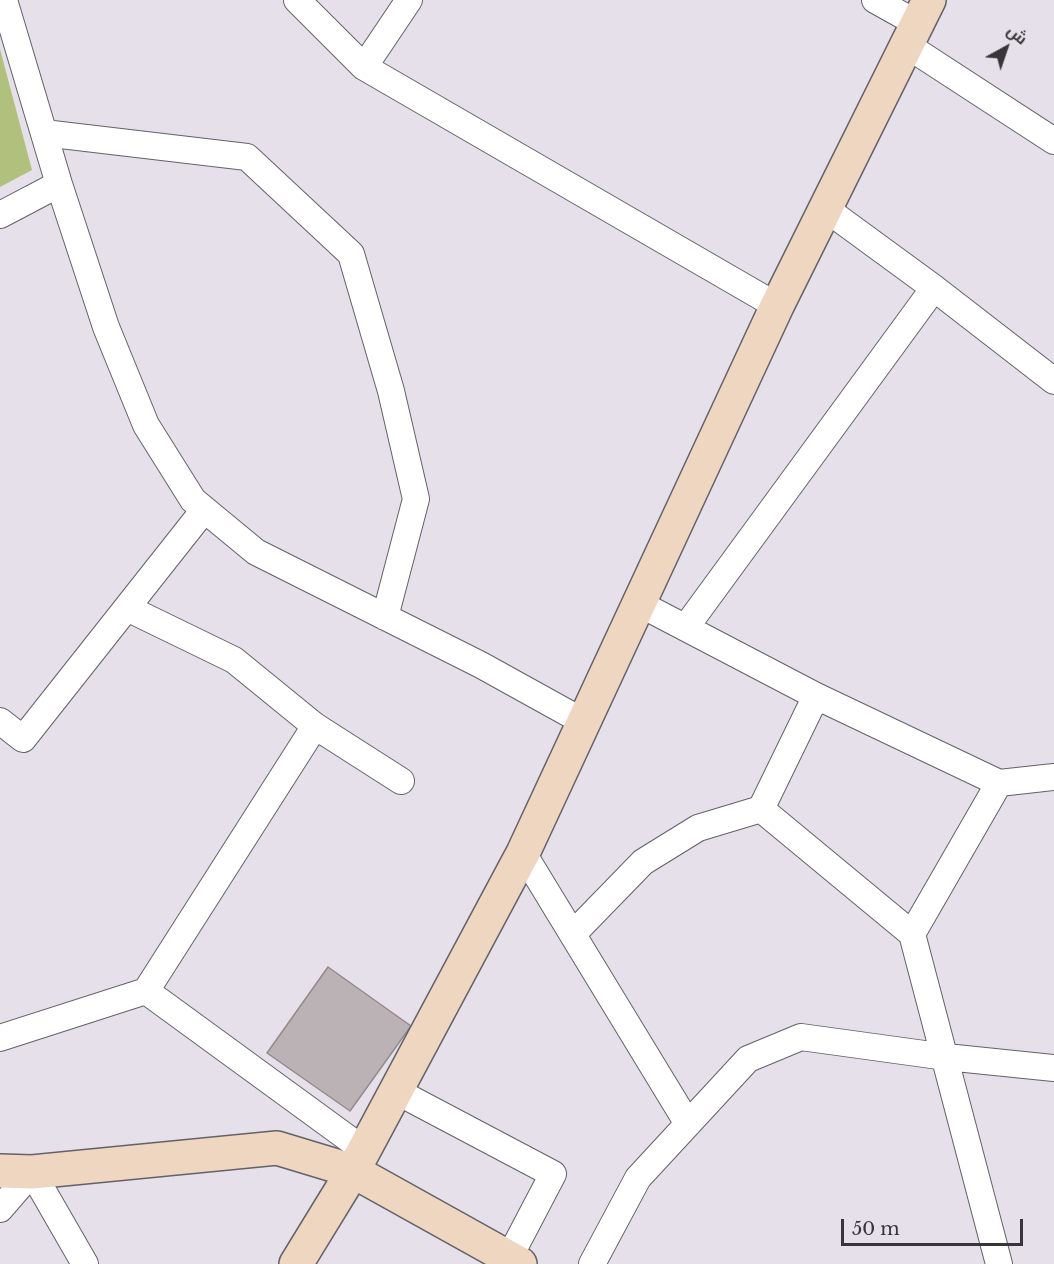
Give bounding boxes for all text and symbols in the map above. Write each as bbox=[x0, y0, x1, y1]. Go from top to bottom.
north arrow bbox=[976, 18, 1036, 78]
text: ش bbox=[1003, 20, 1032, 48]
scale bar bbox=[844, 1207, 1026, 1245]
text: 50 m bbox=[852, 1218, 900, 1240]

